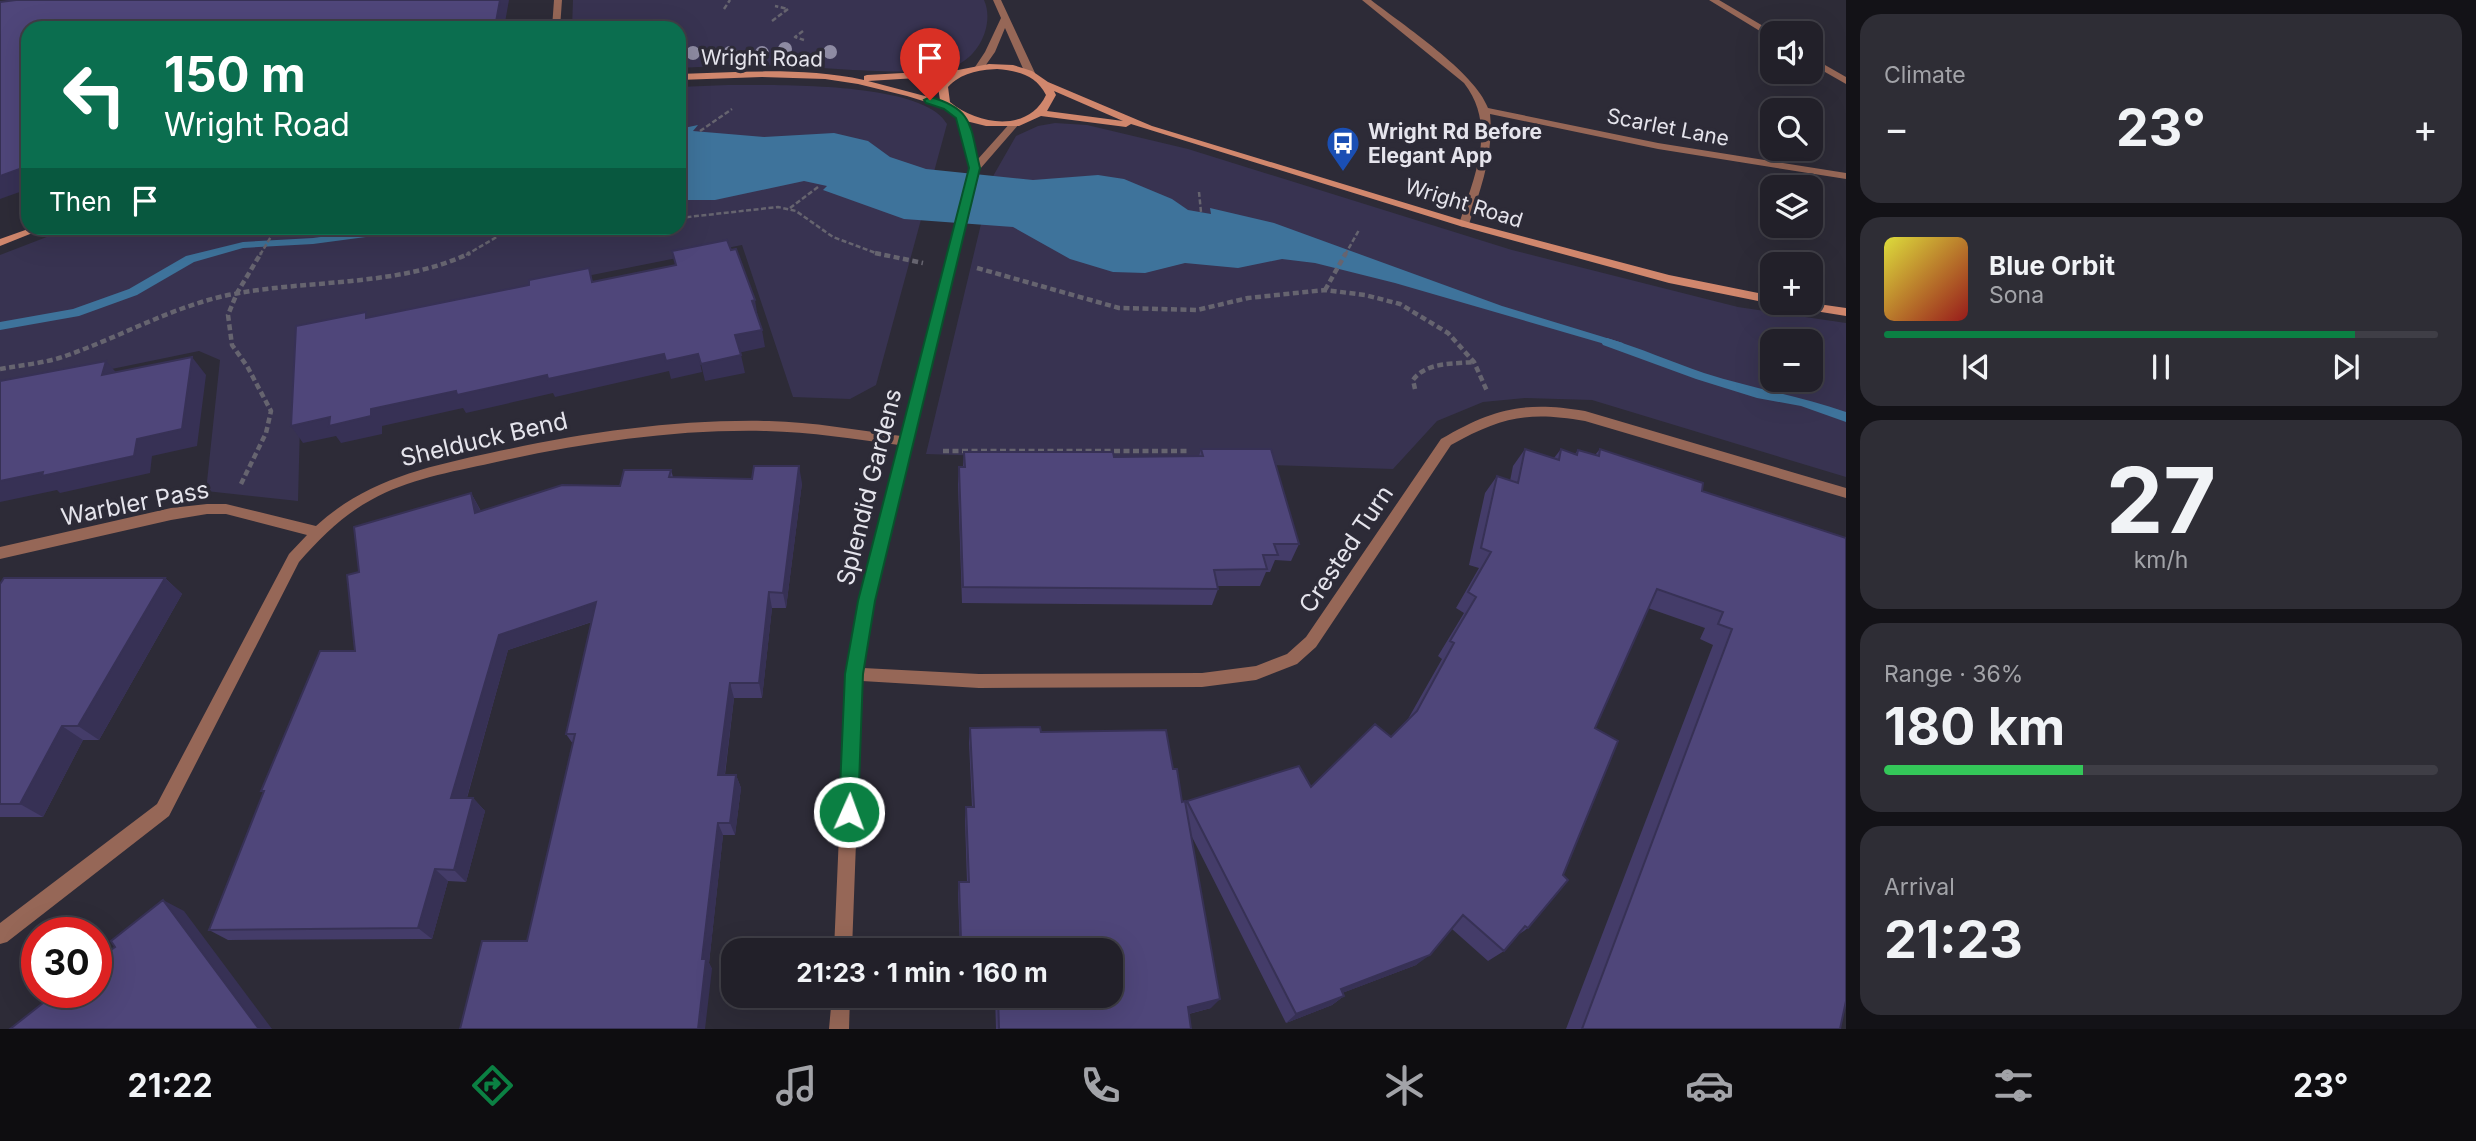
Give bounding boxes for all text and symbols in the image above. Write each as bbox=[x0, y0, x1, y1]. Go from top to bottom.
map controls bbox=[1760, 21, 1823, 392]
button: sound bbox=[1760, 21, 1823, 84]
pin bbox=[900, 28, 960, 100]
icon: arrive bbox=[911, 39, 949, 77]
street label: Wright Road bbox=[701, 44, 823, 72]
text: 150 m bbox=[164, 45, 306, 104]
icon: left bbox=[49, 49, 140, 140]
text: Climate bbox=[1884, 61, 1966, 89]
text: 23° bbox=[2116, 96, 2206, 159]
button: search bbox=[1760, 98, 1823, 161]
street label: Scarlet Lane bbox=[1605, 103, 1731, 151]
text: Wright Road bbox=[164, 105, 350, 144]
text: − bbox=[1884, 105, 1909, 151]
text: + bbox=[2413, 105, 2438, 151]
place label: Wright Rd Before Elegant App bbox=[1368, 119, 1542, 168]
bus stop icon: Wright Rd Before Elegant App bbox=[1324, 124, 1362, 173]
street label: Wright Road bbox=[1402, 173, 1526, 233]
button: layers bbox=[1760, 175, 1823, 238]
icon: arrive bbox=[126, 182, 164, 220]
text: Then bbox=[49, 186, 112, 217]
text: Blue Orbit bbox=[1989, 250, 2115, 281]
button: + bbox=[1760, 252, 1823, 315]
text: Sona bbox=[1989, 281, 2044, 309]
button: − bbox=[1760, 329, 1823, 392]
icon: previous bbox=[1957, 348, 1995, 386]
icon: pause bbox=[2142, 348, 2180, 386]
icon: next bbox=[2327, 348, 2365, 386]
street label: Splendid Gardens bbox=[831, 386, 907, 588]
street label: Shelduck Bend bbox=[398, 406, 570, 472]
text: 27 bbox=[2106, 445, 2216, 555]
street label: Warbler Pass bbox=[59, 474, 211, 532]
street label: Crested Turn bbox=[1293, 480, 1399, 618]
text: km/h bbox=[2134, 546, 2188, 574]
text: Range · 36% bbox=[1884, 660, 2023, 688]
text: 180 km bbox=[1884, 695, 2065, 758]
position arrow bbox=[812, 775, 886, 849]
text: Arrival bbox=[1884, 873, 1955, 901]
text: 21:23 bbox=[1884, 908, 2023, 971]
speed limit sign: 30 bbox=[21, 917, 112, 1008]
text: 21:23 · 1 min · 160 m bbox=[796, 957, 1048, 988]
icon: directions bbox=[468, 1061, 517, 1110]
icon: music bbox=[772, 1061, 821, 1110]
icon: phone bbox=[1076, 1061, 1125, 1110]
icon: climate bbox=[1380, 1061, 1429, 1110]
icon: car bbox=[1685, 1061, 1734, 1110]
icon: filters bbox=[1989, 1061, 2038, 1110]
text: 21:22 bbox=[128, 1066, 213, 1105]
text: 23° bbox=[2293, 1066, 2348, 1105]

